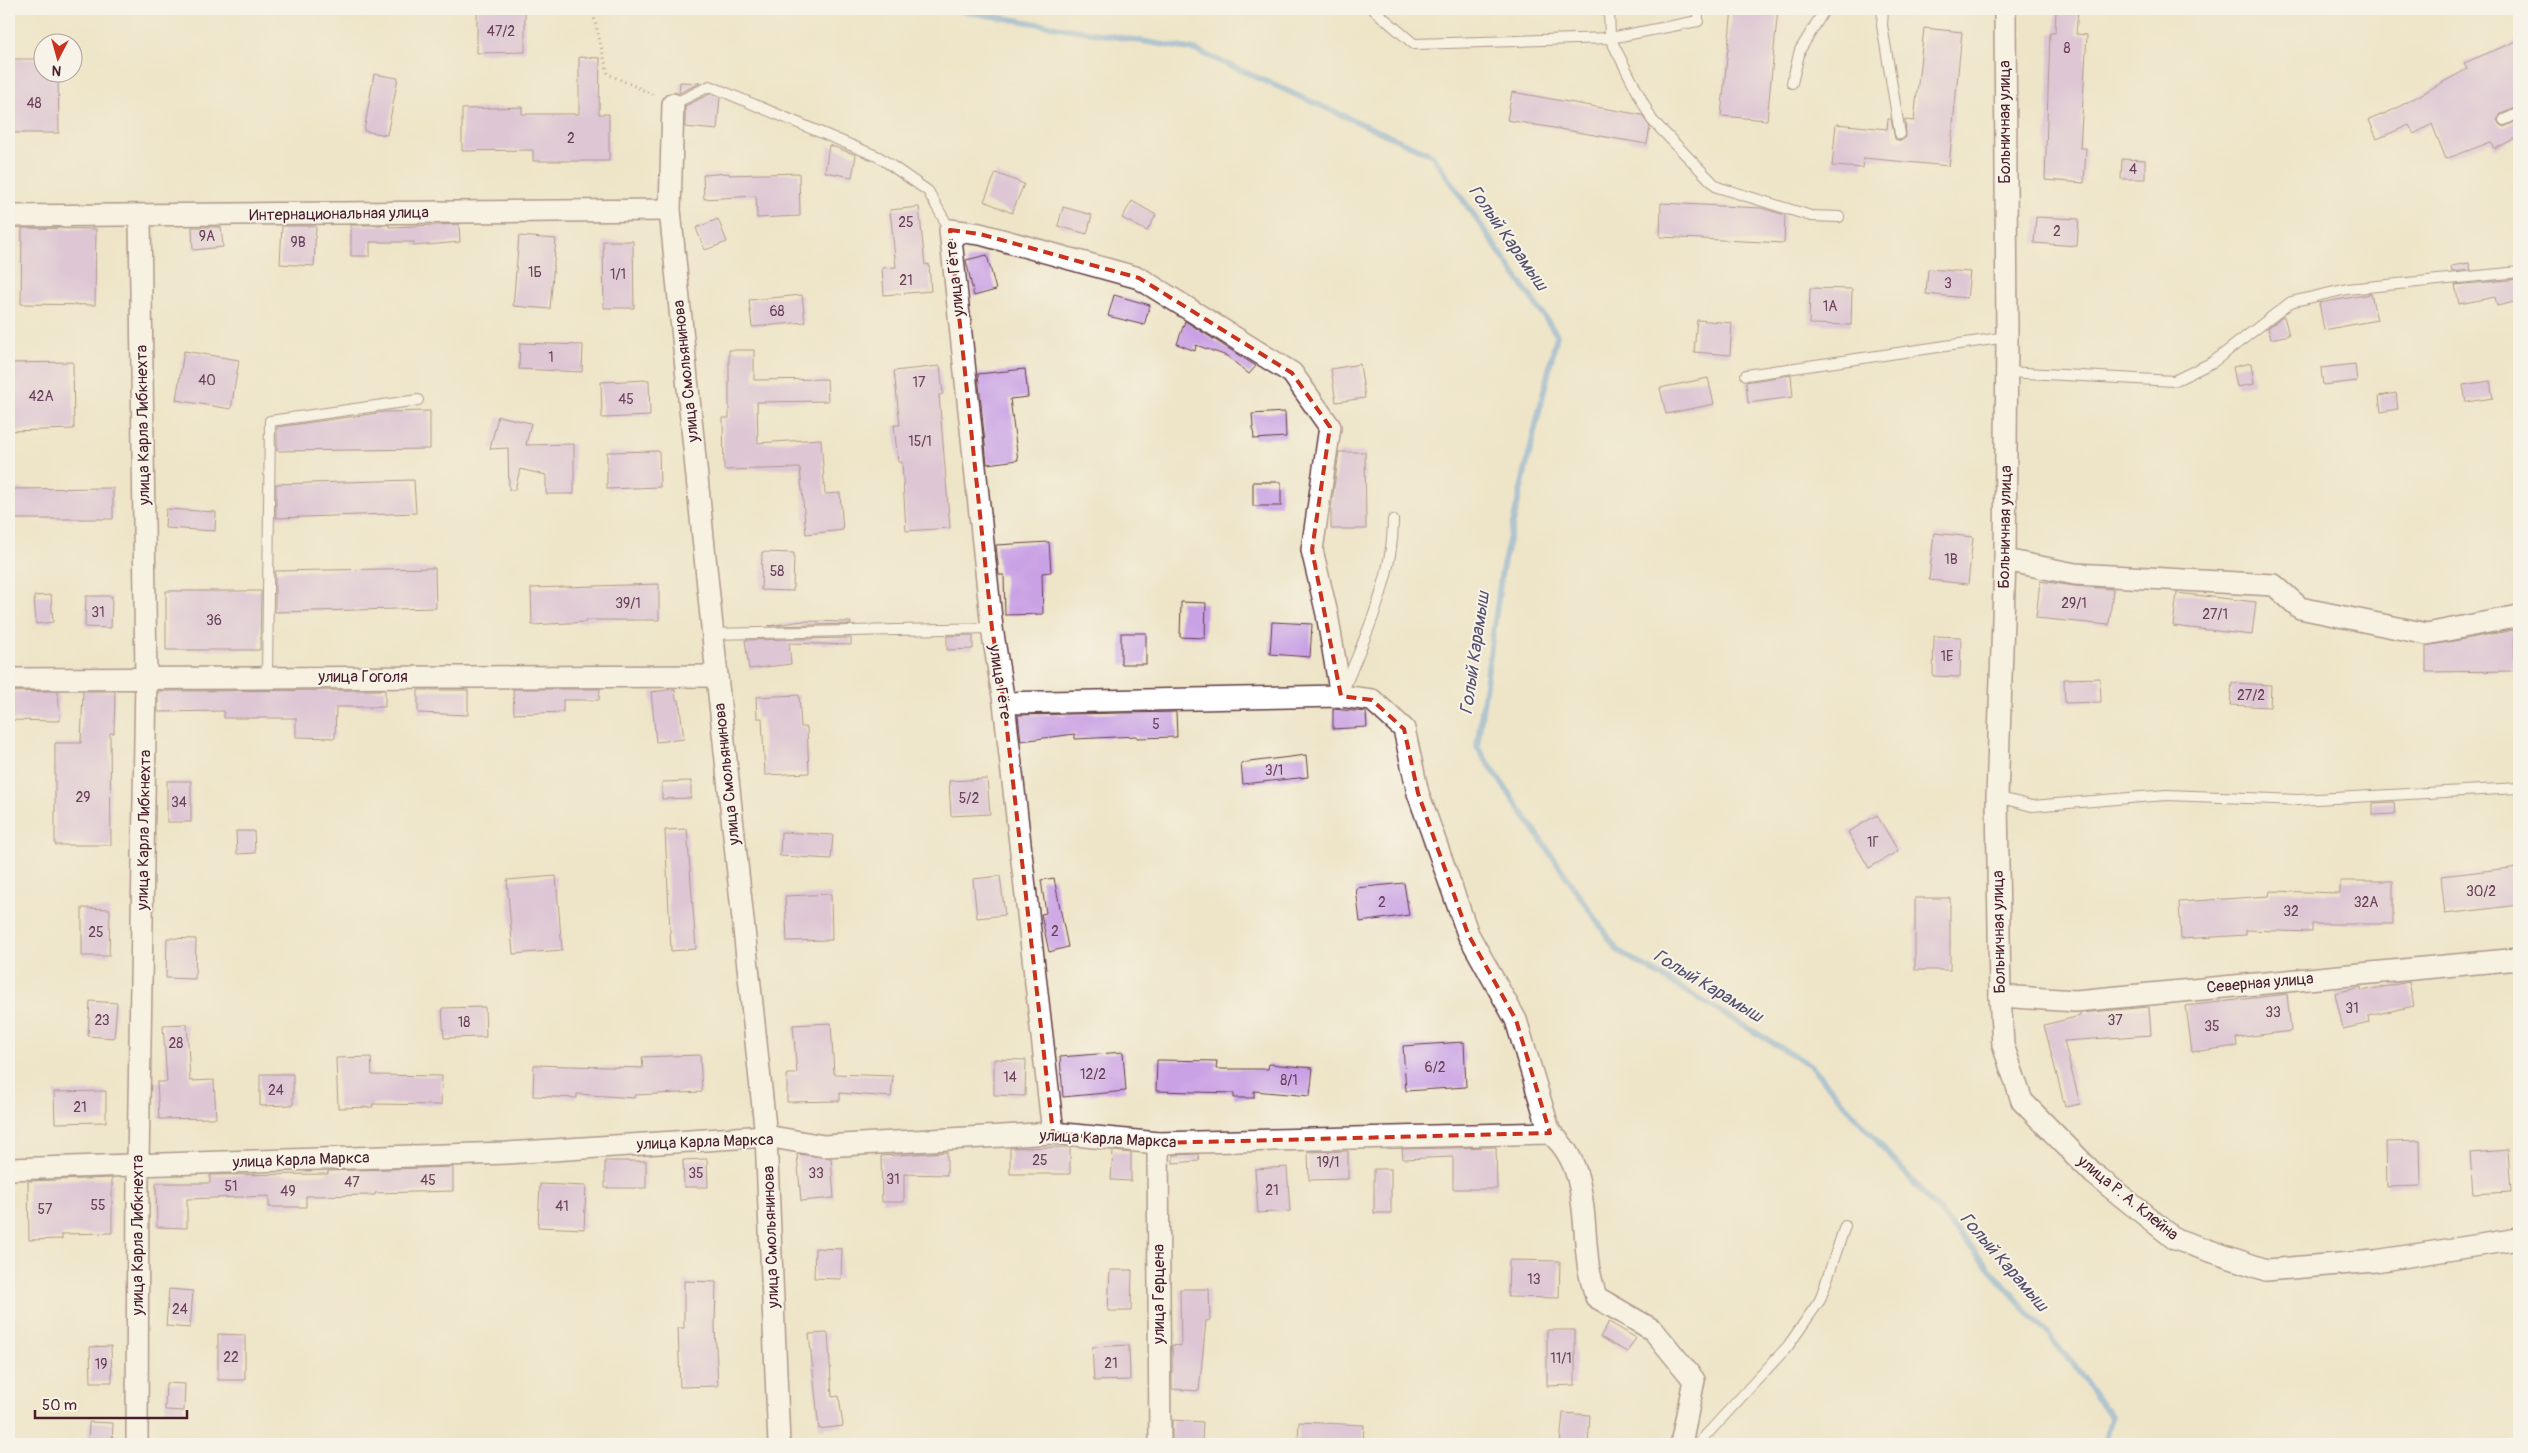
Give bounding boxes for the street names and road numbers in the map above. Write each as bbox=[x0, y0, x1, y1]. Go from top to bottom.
street label: Больничная улица bbox=[1995, 60, 2015, 184]
street label: Интернациональная улица bbox=[249, 202, 429, 226]
street label: улица Гёте bbox=[941, 240, 969, 319]
street label: улица Смольянинова bbox=[669, 299, 704, 444]
street label: улица Карла Либкнехта bbox=[132, 345, 154, 506]
street label: Больничная улица bbox=[1994, 465, 2016, 589]
street label: улица Гёте bbox=[984, 642, 1016, 721]
street label: улица Гоголя bbox=[317, 667, 408, 687]
street label: улица Смольянинова bbox=[710, 702, 745, 847]
street label: улица Карла Либкнехта bbox=[133, 750, 155, 911]
street label: Больничная улица bbox=[1988, 870, 2010, 994]
street label: Северная улица bbox=[2206, 968, 2314, 998]
street label: улица Карла Маркса bbox=[1038, 1125, 1177, 1153]
street label: улица Карла Маркса bbox=[635, 1130, 774, 1154]
street label: улица Карла Маркса bbox=[231, 1148, 370, 1172]
street label: улица Р. А. Клейна bbox=[2073, 1151, 2183, 1245]
street label: улица Карла Либкнехта bbox=[128, 1155, 148, 1316]
street label: улица Смольянинова bbox=[759, 1165, 784, 1310]
street label: улица Герцена bbox=[1149, 1244, 1169, 1345]

